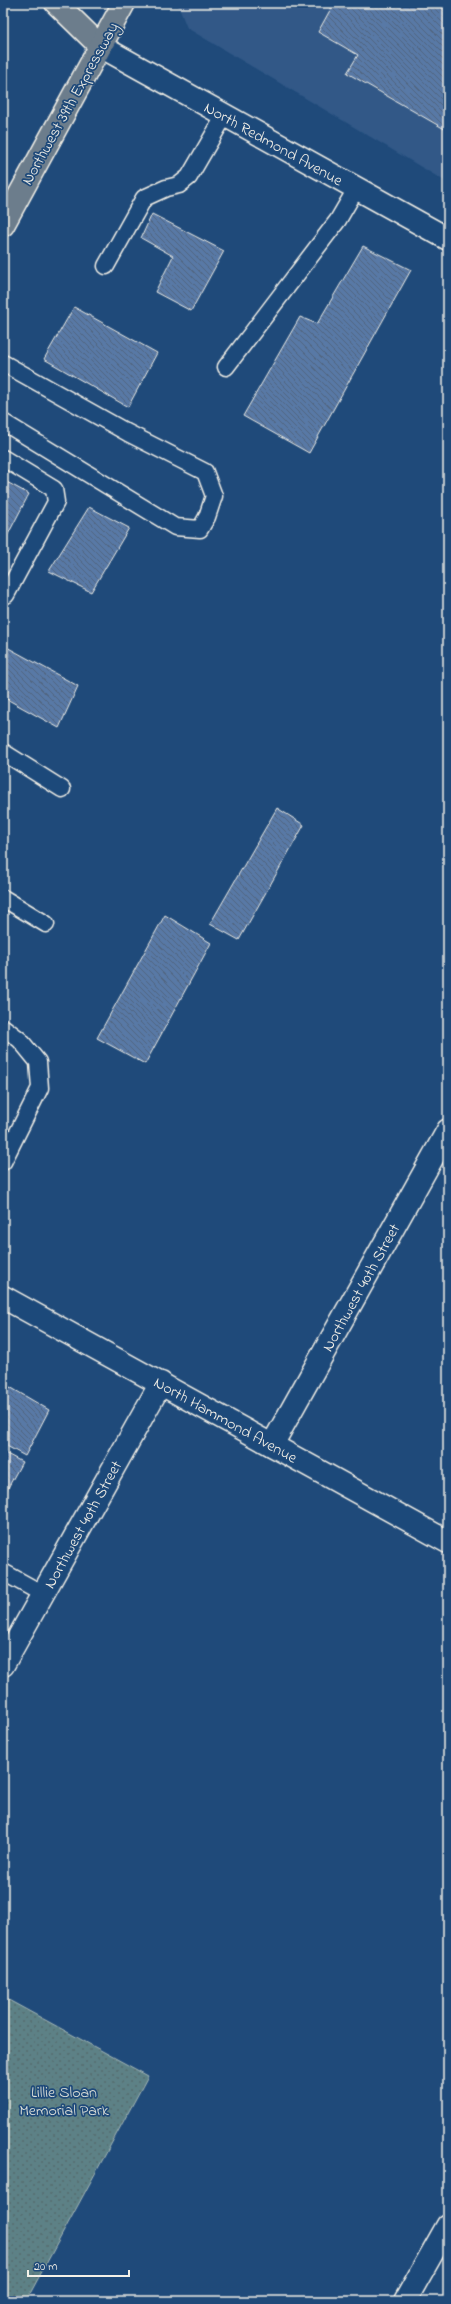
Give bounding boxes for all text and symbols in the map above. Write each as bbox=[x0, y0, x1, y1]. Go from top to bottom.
street label: Northwest 39th Expressway bbox=[16, 18, 126, 190]
street label: North Redmond Avenue bbox=[199, 97, 348, 193]
street label: Northwest 40th Street bbox=[317, 1219, 407, 1356]
street label: North Hammond Avenue bbox=[149, 1371, 302, 1471]
street label: Northwest 40th Street bbox=[39, 1456, 129, 1593]
park label: Lillie Sloan Memorial Park bbox=[19, 2081, 110, 2123]
scale bar bbox=[28, 2252, 129, 2278]
text: 20 m bbox=[34, 2258, 57, 2276]

